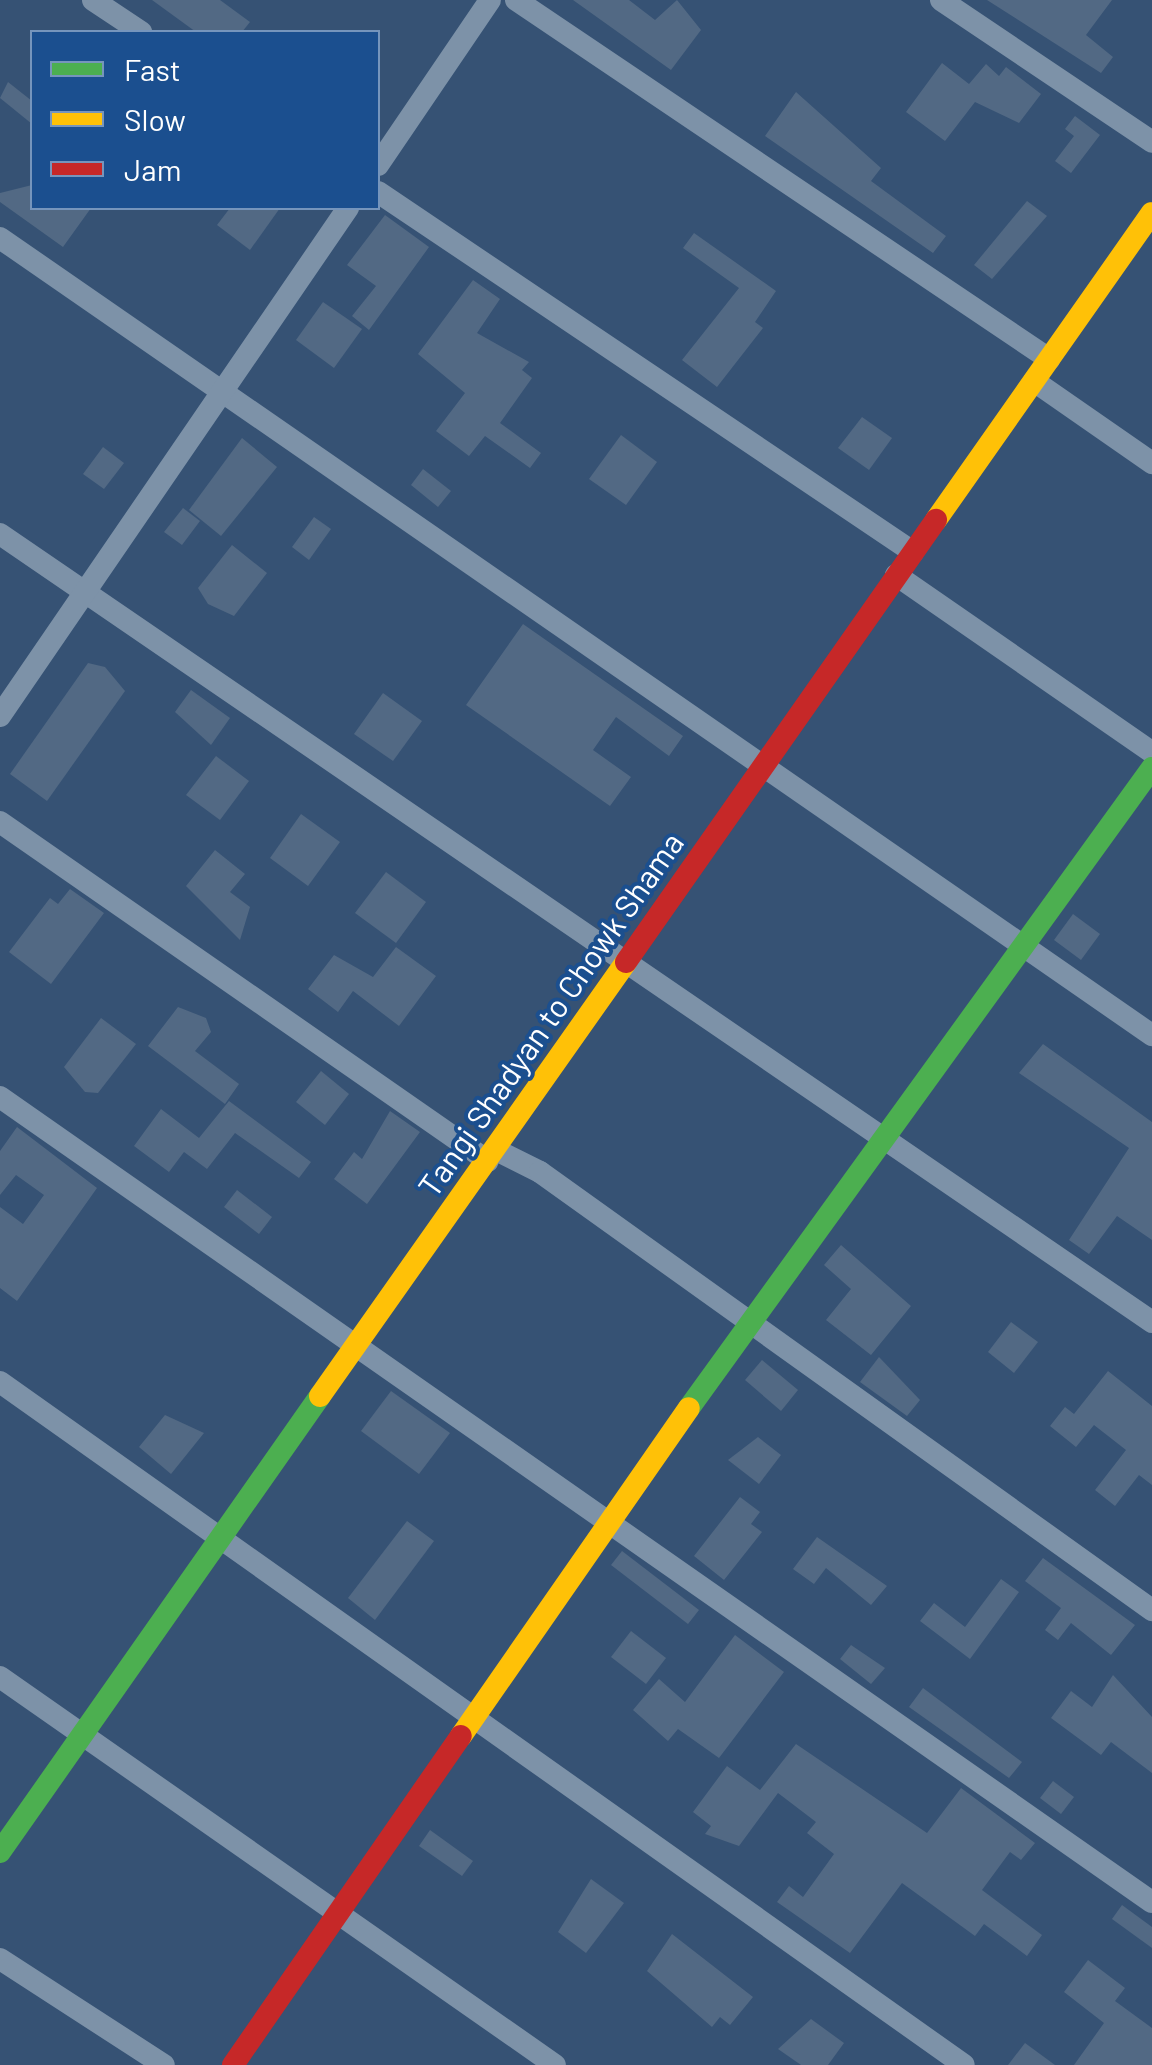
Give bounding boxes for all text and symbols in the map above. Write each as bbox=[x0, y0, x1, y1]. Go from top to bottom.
legend bbox=[30, 30, 380, 210]
text: Fast bbox=[124, 51, 181, 87]
text: Slow bbox=[124, 101, 186, 137]
text: Jam bbox=[124, 151, 181, 187]
street label: Tangi Shadyan to Chowk Shama bbox=[409, 824, 691, 1204]

